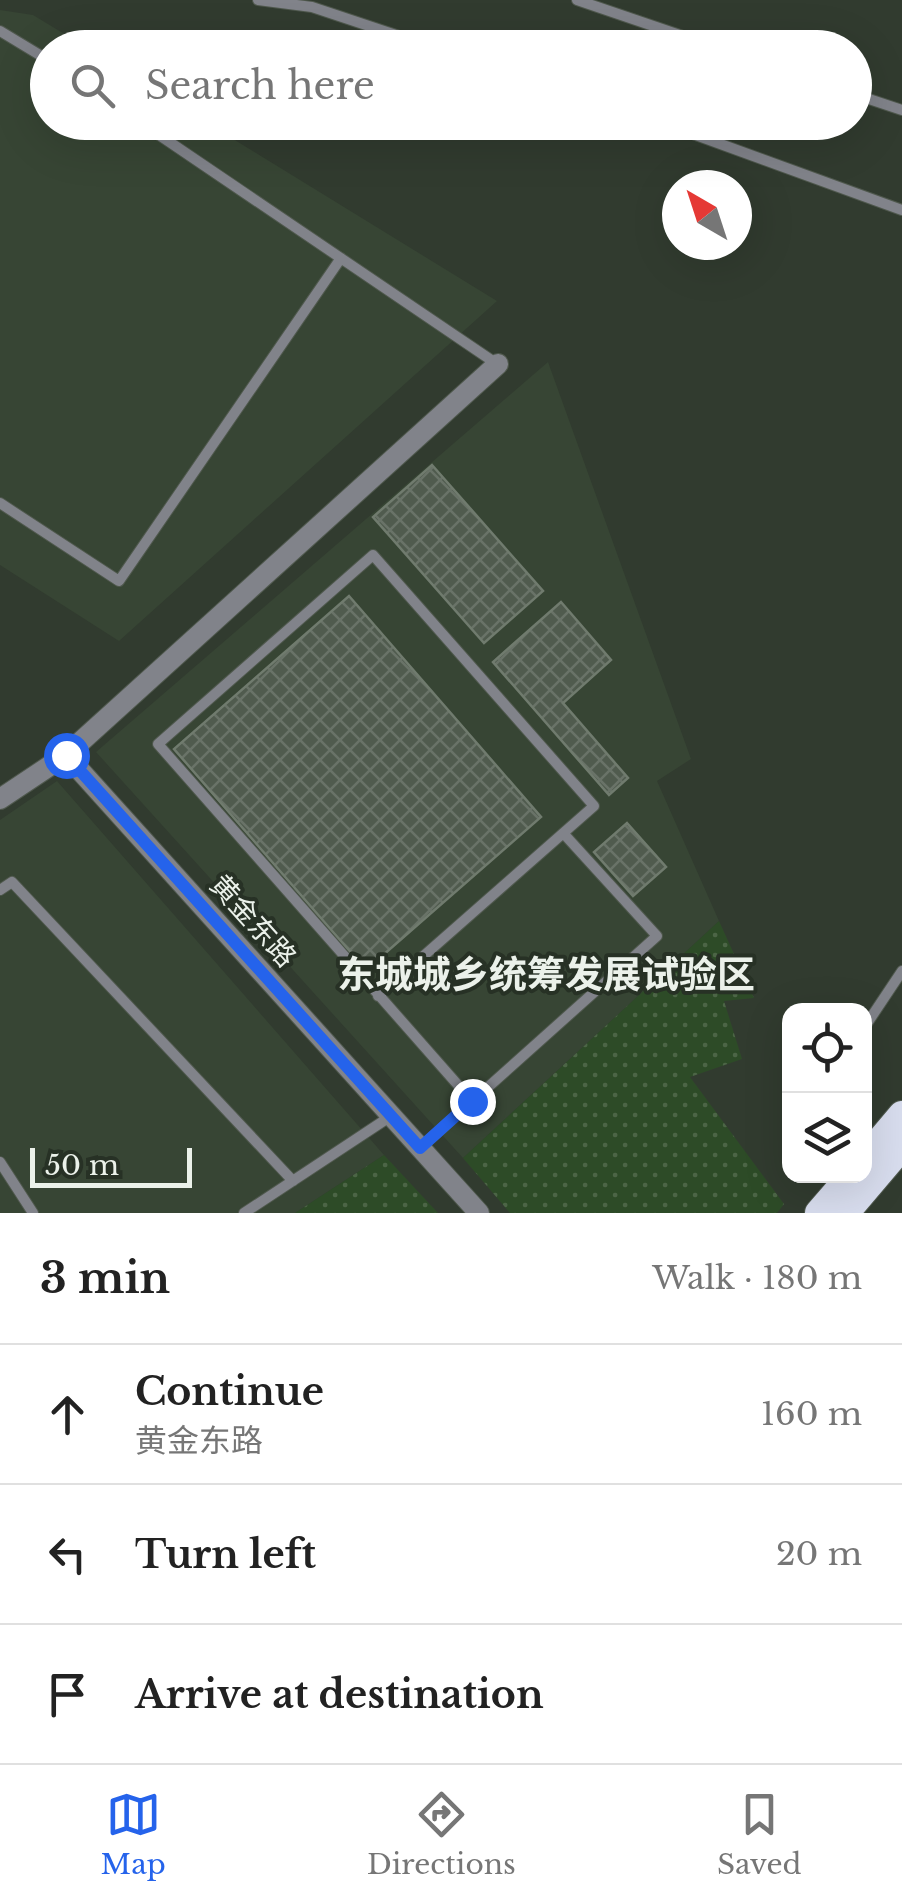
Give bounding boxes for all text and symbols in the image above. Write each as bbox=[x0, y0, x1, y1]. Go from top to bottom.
search box bbox=[30, 30, 872, 140]
icon: search bbox=[65, 58, 120, 113]
text: Search here bbox=[145, 62, 375, 109]
north arrow bbox=[662, 170, 752, 260]
route start bbox=[44, 733, 90, 779]
street label: 黄金东路 bbox=[203, 868, 303, 974]
district label: 东城城乡统筹发展试验区 bbox=[337, 951, 755, 998]
map controls bbox=[782, 1003, 872, 1183]
button: locate bbox=[782, 1003, 872, 1093]
route end bbox=[450, 1079, 496, 1125]
button: layers bbox=[782, 1093, 872, 1183]
scale bar bbox=[30, 1143, 192, 1188]
text: 50 m bbox=[45, 1148, 119, 1183]
text: 3 min bbox=[40, 1252, 170, 1304]
text: Walk · 180 m bbox=[652, 1258, 862, 1298]
text: Continue bbox=[135, 1368, 324, 1415]
icon: ahead bbox=[40, 1387, 95, 1442]
text: 160 m bbox=[761, 1394, 862, 1434]
text: 黄金东路 bbox=[135, 1421, 263, 1461]
icon: left bbox=[40, 1527, 95, 1582]
text: Turn left bbox=[135, 1531, 316, 1578]
text: 20 m bbox=[776, 1534, 862, 1574]
icon: arrive bbox=[40, 1667, 95, 1722]
text: Arrive at destination bbox=[135, 1671, 544, 1718]
tab: Map bbox=[101, 1787, 166, 1882]
tab: Directions bbox=[367, 1787, 516, 1882]
tab: Saved bbox=[717, 1787, 801, 1882]

